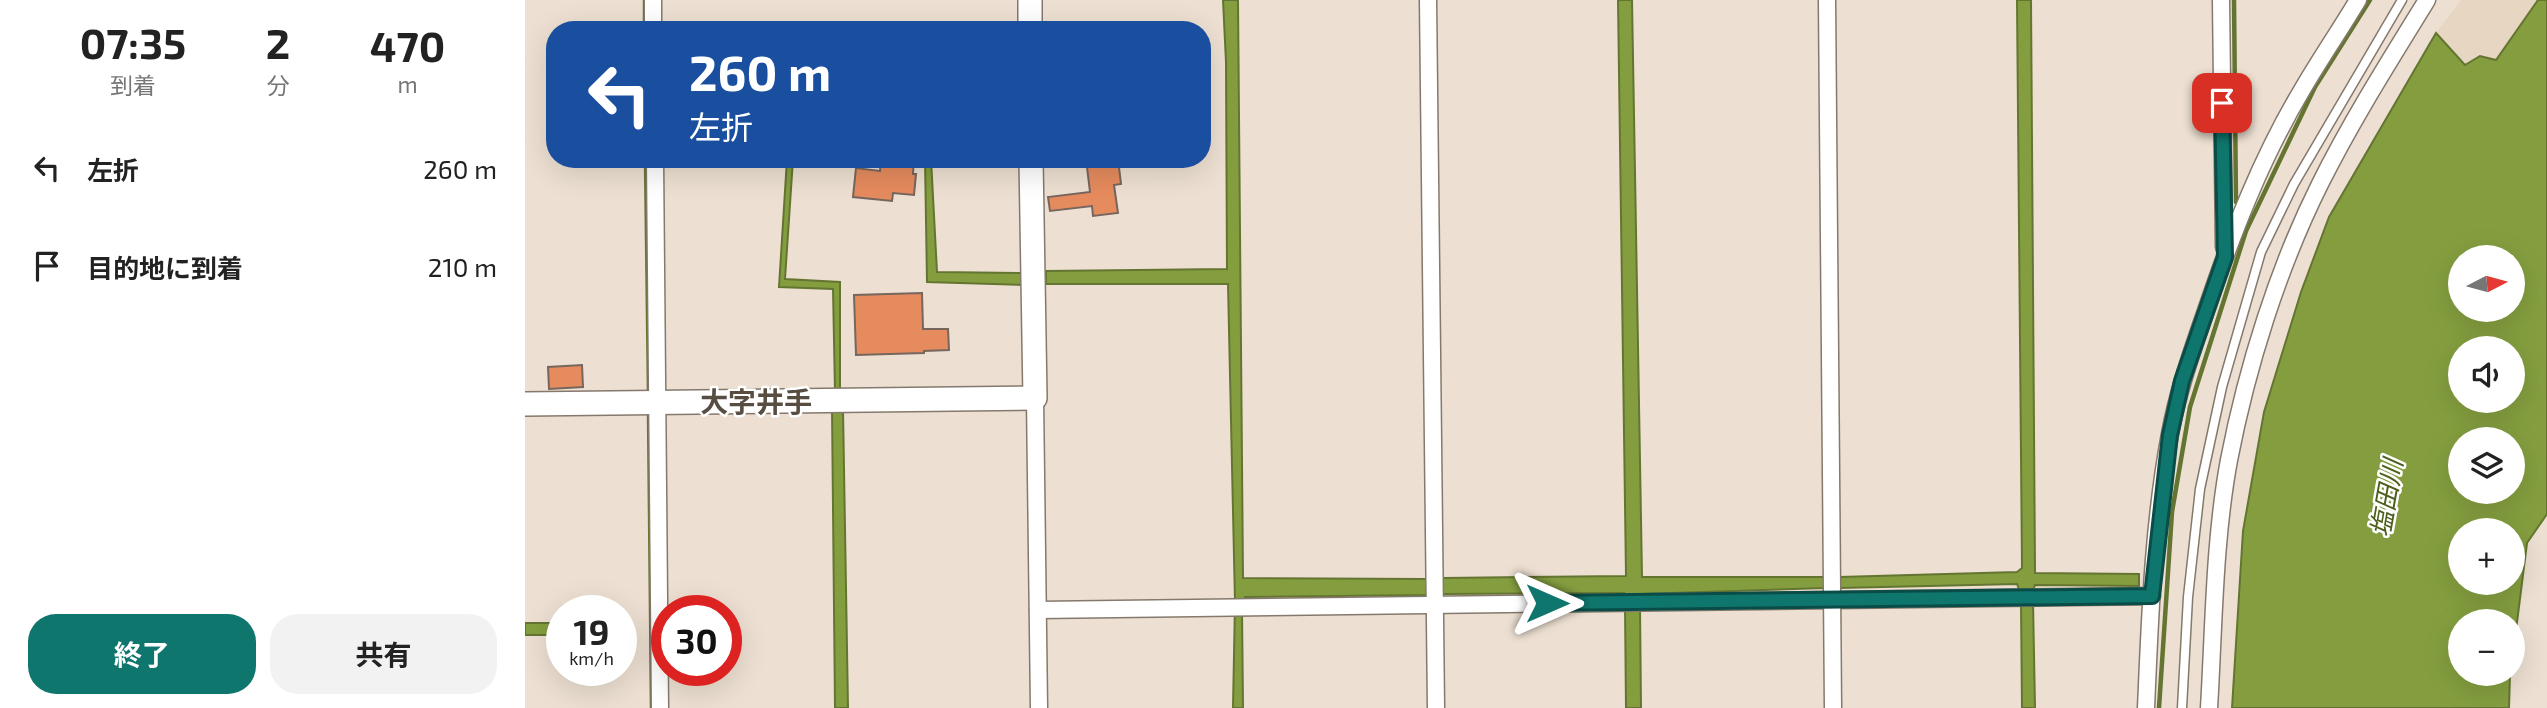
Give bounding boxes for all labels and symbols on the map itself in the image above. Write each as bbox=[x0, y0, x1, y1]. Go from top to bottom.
pin bbox=[2192, 73, 2252, 133]
north arrow bbox=[2448, 245, 2525, 322]
district label: 大字井手 bbox=[700, 384, 812, 418]
water label: 塩田川 bbox=[2363, 454, 2408, 539]
position arrow bbox=[1510, 566, 1584, 640]
speed limit sign: 30 bbox=[651, 595, 742, 686]

